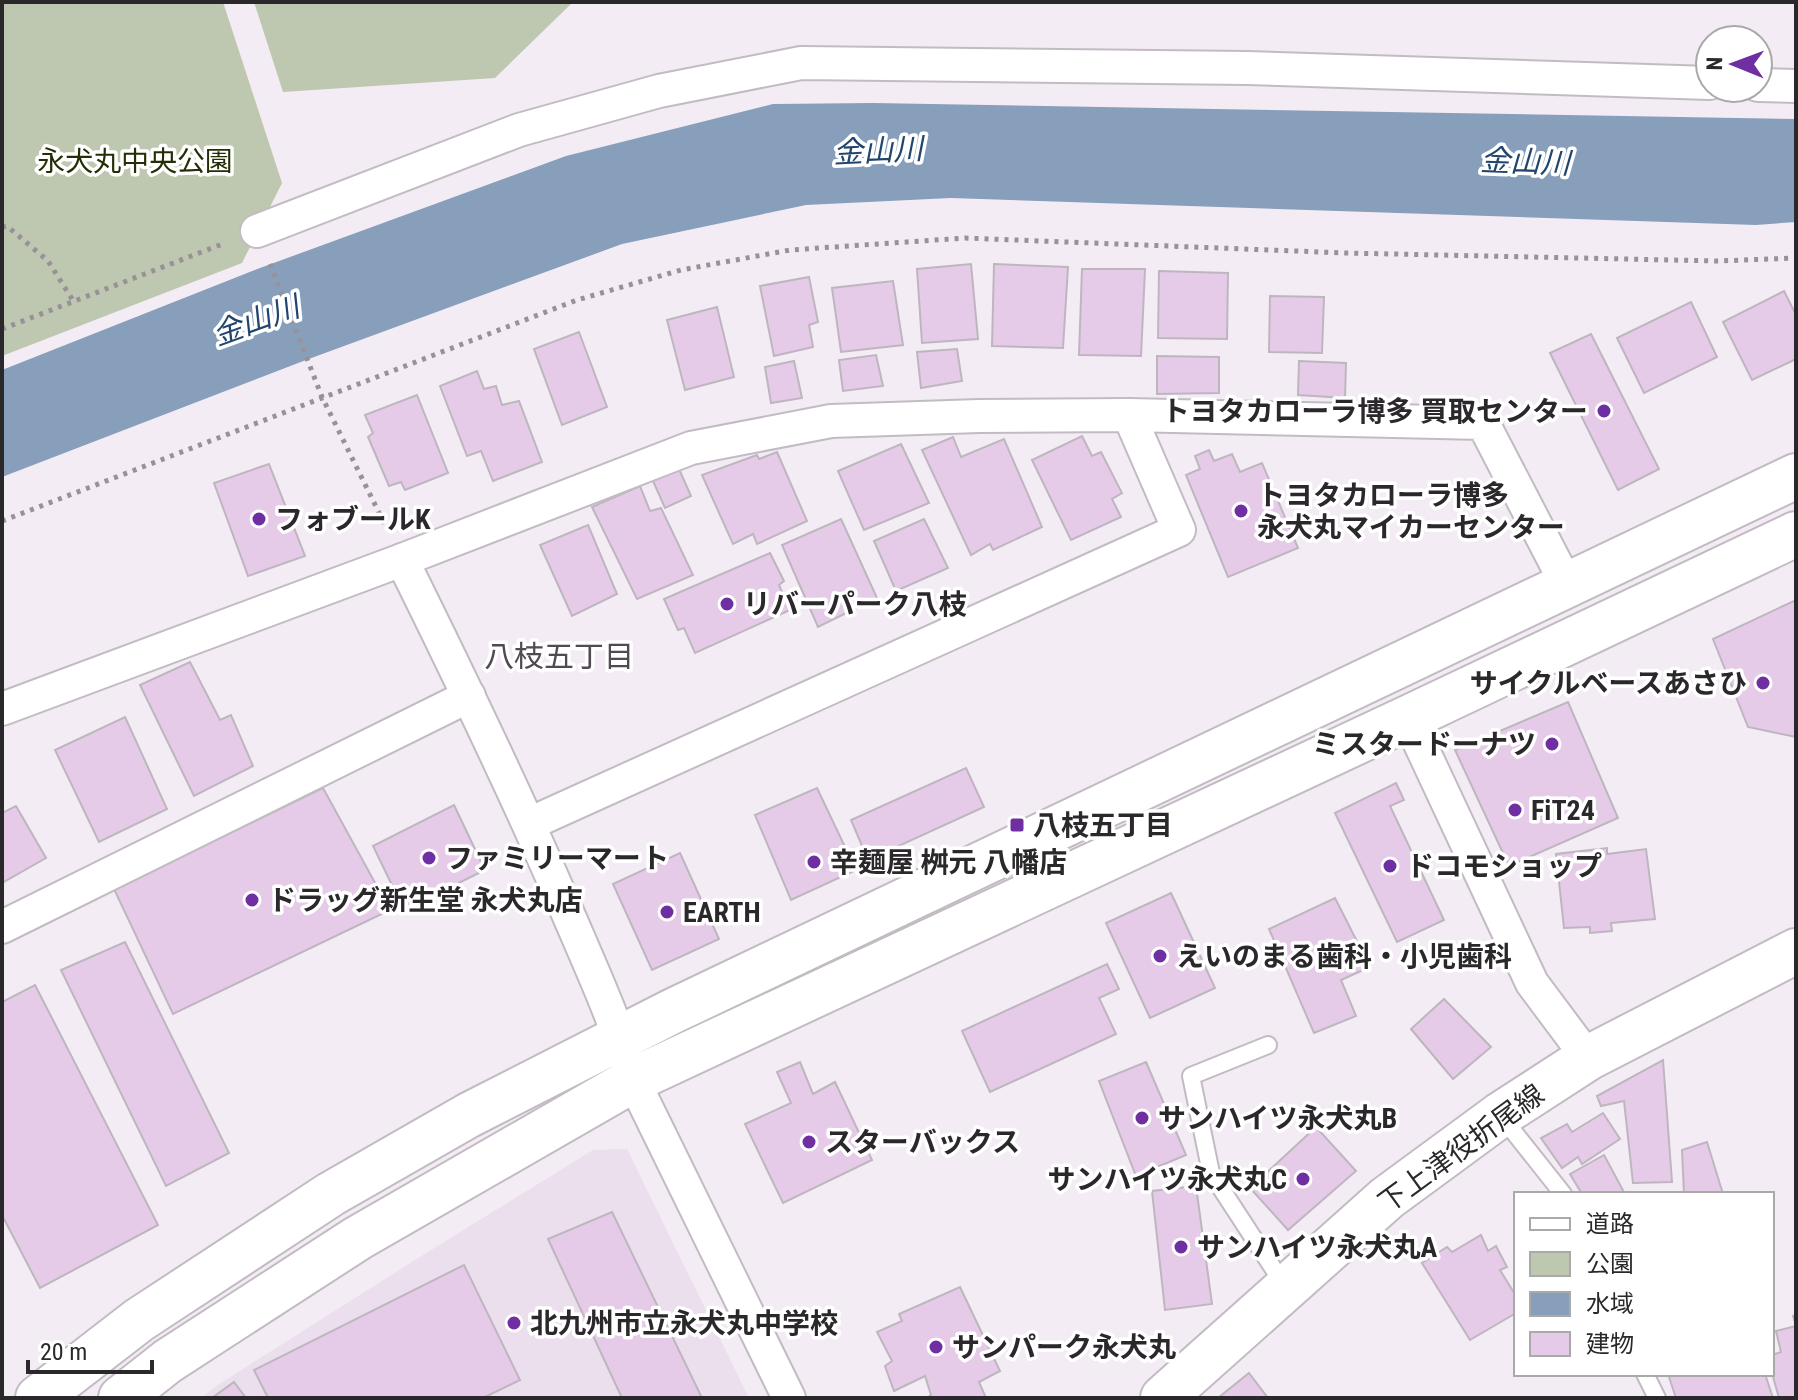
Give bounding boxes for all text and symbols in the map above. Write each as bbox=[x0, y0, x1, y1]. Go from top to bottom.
north arrow bbox=[1694, 24, 1774, 104]
text: N bbox=[1702, 57, 1727, 71]
water label: 金山川 bbox=[832, 131, 927, 170]
water label: 金山川 bbox=[1479, 142, 1574, 181]
park label: 永犬丸中央公園 bbox=[37, 145, 233, 178]
water label: 金山川 bbox=[208, 288, 307, 352]
place label: トヨタカローラ博多 買取センター bbox=[1162, 395, 1588, 428]
marker: トヨタカローラ博多 買取センター bbox=[1595, 402, 1613, 420]
place label: トヨタカローラ博多 永犬丸マイカーセンター bbox=[1257, 479, 1565, 544]
marker: トヨタカローラ博多 永犬丸マイカーセンター bbox=[1232, 502, 1250, 520]
place label: フォブールK bbox=[275, 503, 431, 536]
marker: フォブールK bbox=[250, 510, 268, 528]
place label: リバーパーク八枝 bbox=[743, 588, 967, 621]
marker: リバーパーク八枝 bbox=[718, 595, 736, 613]
district label: 八枝五丁目 bbox=[484, 639, 634, 674]
place label: サイクルベースあさひ bbox=[1470, 667, 1747, 700]
marker: サイクルベースあさひ bbox=[1754, 674, 1772, 692]
place label: ミスタードーナツ bbox=[1312, 728, 1536, 761]
marker: ミスタードーナツ bbox=[1543, 735, 1561, 753]
place label: FiT24 bbox=[1531, 794, 1595, 827]
marker: FiT24 bbox=[1506, 801, 1524, 819]
place label: 八枝五丁目 bbox=[1033, 809, 1173, 842]
marker: 八枝五丁目 bbox=[1008, 816, 1026, 834]
place label: ファミリーマート bbox=[445, 842, 669, 875]
place label: 辛麺屋 桝元 八幡店 bbox=[830, 846, 1067, 879]
marker: ファミリーマート bbox=[420, 849, 438, 867]
place label: ドコモショップ bbox=[1406, 850, 1602, 883]
marker: 辛麺屋 桝元 八幡店 bbox=[805, 853, 823, 871]
marker: ドコモショップ bbox=[1381, 857, 1399, 875]
place label: ドラッグ新生堂 永犬丸店 bbox=[268, 884, 582, 917]
marker: ドラッグ新生堂 永犬丸店 bbox=[243, 891, 261, 909]
place label: EARTH bbox=[683, 896, 761, 929]
marker: EARTH bbox=[658, 903, 676, 921]
place label: えいのまる歯科・小児歯科 bbox=[1176, 940, 1512, 973]
marker: えいのまる歯科・小児歯科 bbox=[1151, 947, 1169, 965]
street label: 下上津役折尾線 bbox=[1372, 1077, 1550, 1219]
place label: サンハイツ永犬丸B bbox=[1158, 1102, 1397, 1135]
marker: サンハイツ永犬丸B bbox=[1133, 1109, 1151, 1127]
place label: スターバックス bbox=[825, 1126, 1020, 1159]
marker: スターバックス bbox=[800, 1133, 818, 1151]
place label: サンハイツ永犬丸C bbox=[1048, 1163, 1287, 1196]
marker: サンハイツ永犬丸C bbox=[1294, 1170, 1312, 1188]
legend bbox=[1514, 1192, 1774, 1376]
text: 道路 bbox=[1586, 1210, 1634, 1238]
place label: サンハイツ永犬丸A bbox=[1197, 1231, 1437, 1264]
marker: サンハイツ永犬丸A bbox=[1172, 1238, 1190, 1256]
text: 公園 bbox=[1586, 1250, 1634, 1278]
text: 水域 bbox=[1586, 1290, 1634, 1318]
place label: 北九州市立永犬丸中学校 bbox=[530, 1307, 838, 1340]
marker: 北九州市立永犬丸中学校 bbox=[505, 1314, 523, 1332]
scale bar bbox=[28, 1324, 152, 1374]
text: 建物 bbox=[1586, 1330, 1634, 1358]
place label: サンパーク永犬丸 bbox=[952, 1331, 1176, 1364]
text: 20 m bbox=[40, 1338, 87, 1366]
marker: サンパーク永犬丸 bbox=[927, 1338, 945, 1356]

